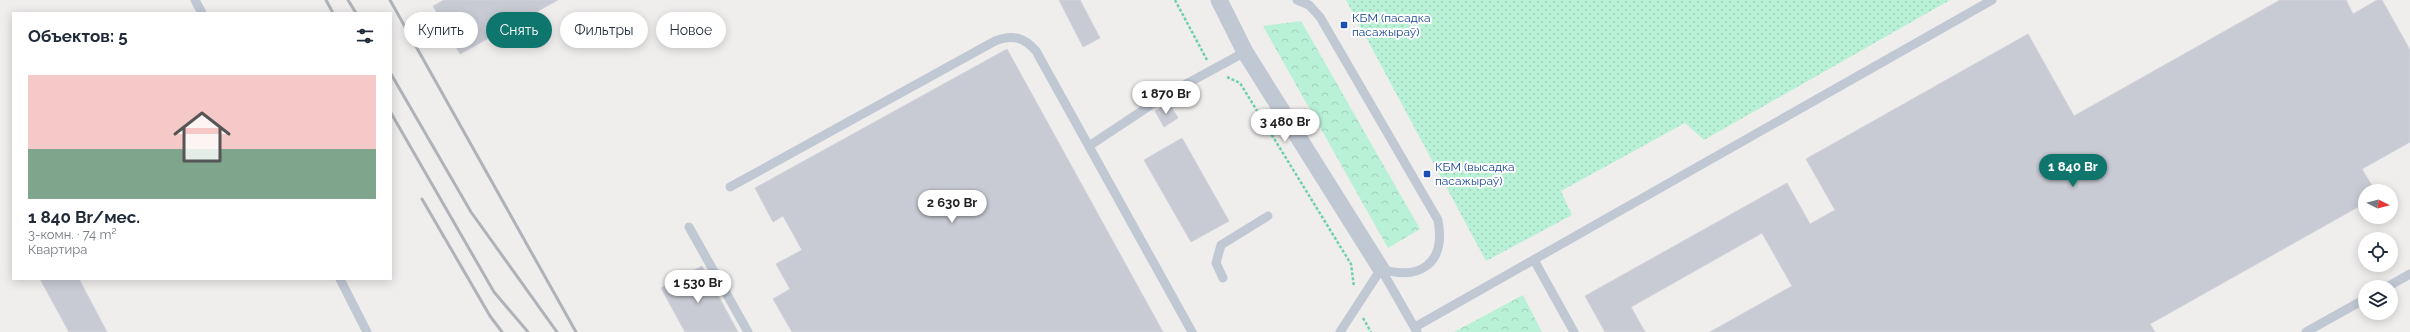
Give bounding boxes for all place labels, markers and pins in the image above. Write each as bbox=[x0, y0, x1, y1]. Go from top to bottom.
place label: КБМ (пасадка пасажыраў) bbox=[1352, 11, 1430, 39]
marker: КБМ (пасадка пасажыраў) bbox=[1339, 20, 1349, 30]
pin: 1 870 Br bbox=[1125, 81, 1207, 115]
pin: 3 480 Br bbox=[1244, 109, 1326, 143]
pin: 1 840 Br bbox=[2032, 154, 2114, 188]
place label: КБМ (высадка пасажыраў) bbox=[1435, 160, 1515, 188]
marker: КБМ (высадка пасажыраў) bbox=[1422, 169, 1432, 179]
pin: 2 630 Br bbox=[911, 190, 993, 224]
pin: 1 530 Br bbox=[657, 270, 739, 304]

